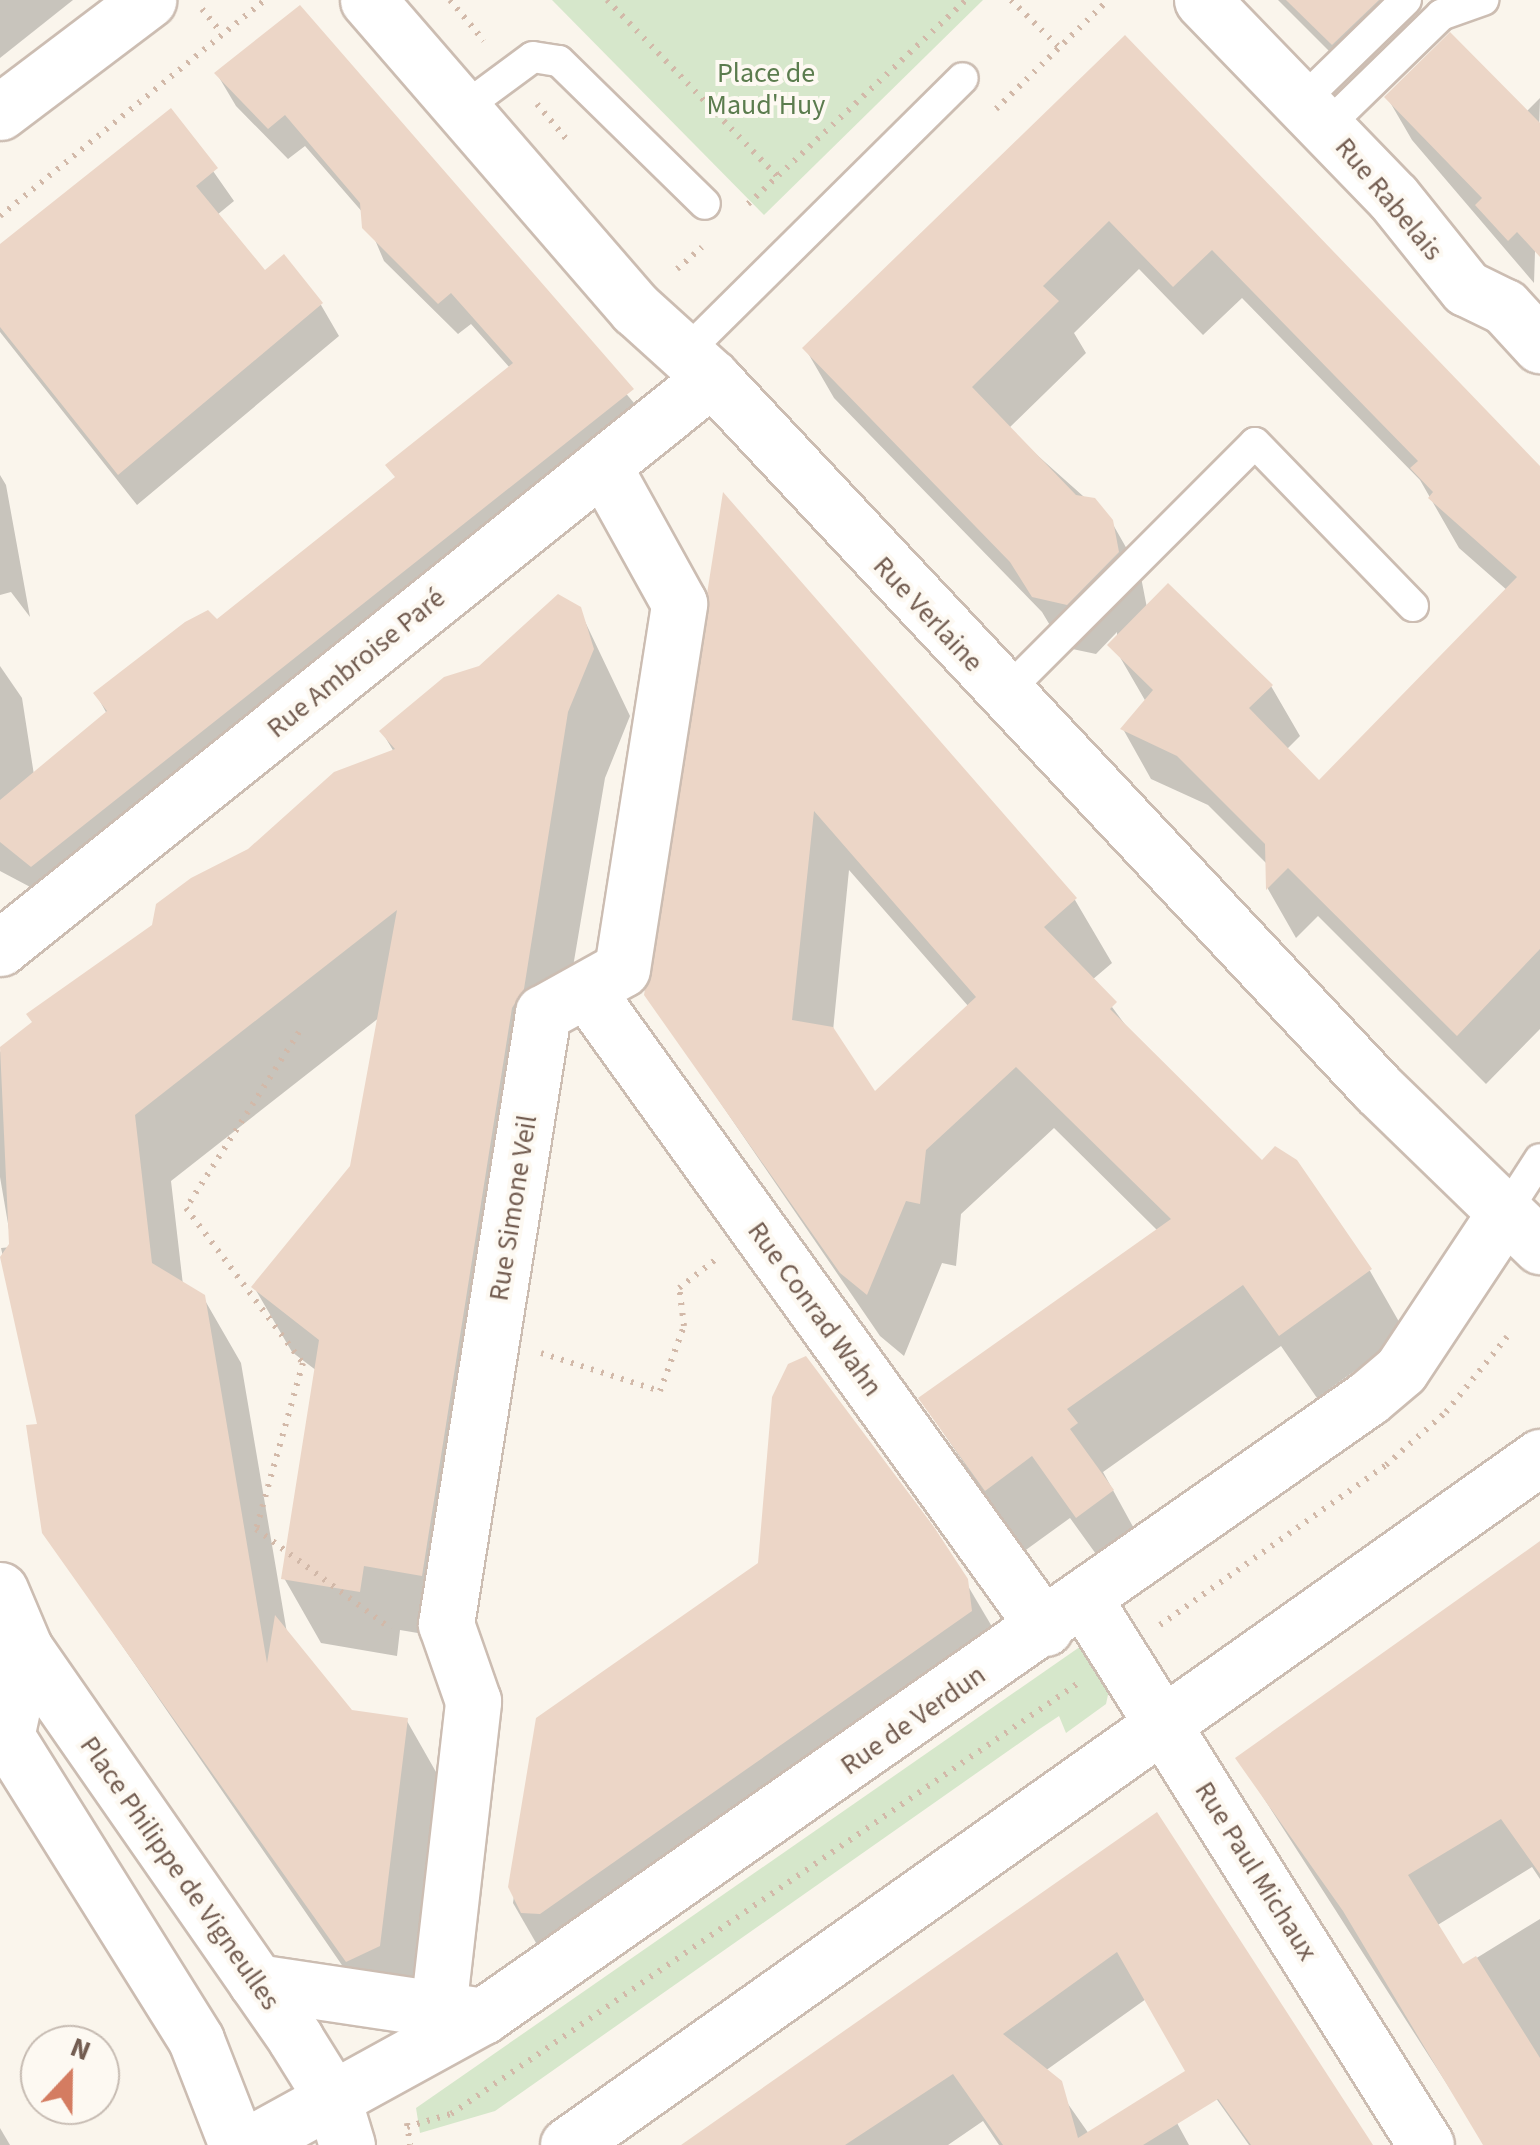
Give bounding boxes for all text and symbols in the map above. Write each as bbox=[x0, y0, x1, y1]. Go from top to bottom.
park label: Place de Maud'Huy bbox=[707, 56, 825, 122]
street label: Rue Rabelais bbox=[1328, 131, 1450, 267]
street label: Rue Verlaine bbox=[866, 549, 990, 679]
street label: Rue Ambroise Paré bbox=[260, 581, 452, 745]
street label: Rue Simone Veil bbox=[482, 1113, 544, 1303]
street label: Rue Conrad Wahn bbox=[740, 1215, 890, 1403]
street label: Rue de Verdun bbox=[834, 1658, 992, 1782]
street label: Place Philippe de Vigneulles bbox=[73, 1730, 287, 2016]
street label: Rue Paul Michaux bbox=[1188, 1775, 1324, 1967]
north arrow bbox=[20, 2025, 120, 2125]
text: N bbox=[64, 2027, 97, 2071]

